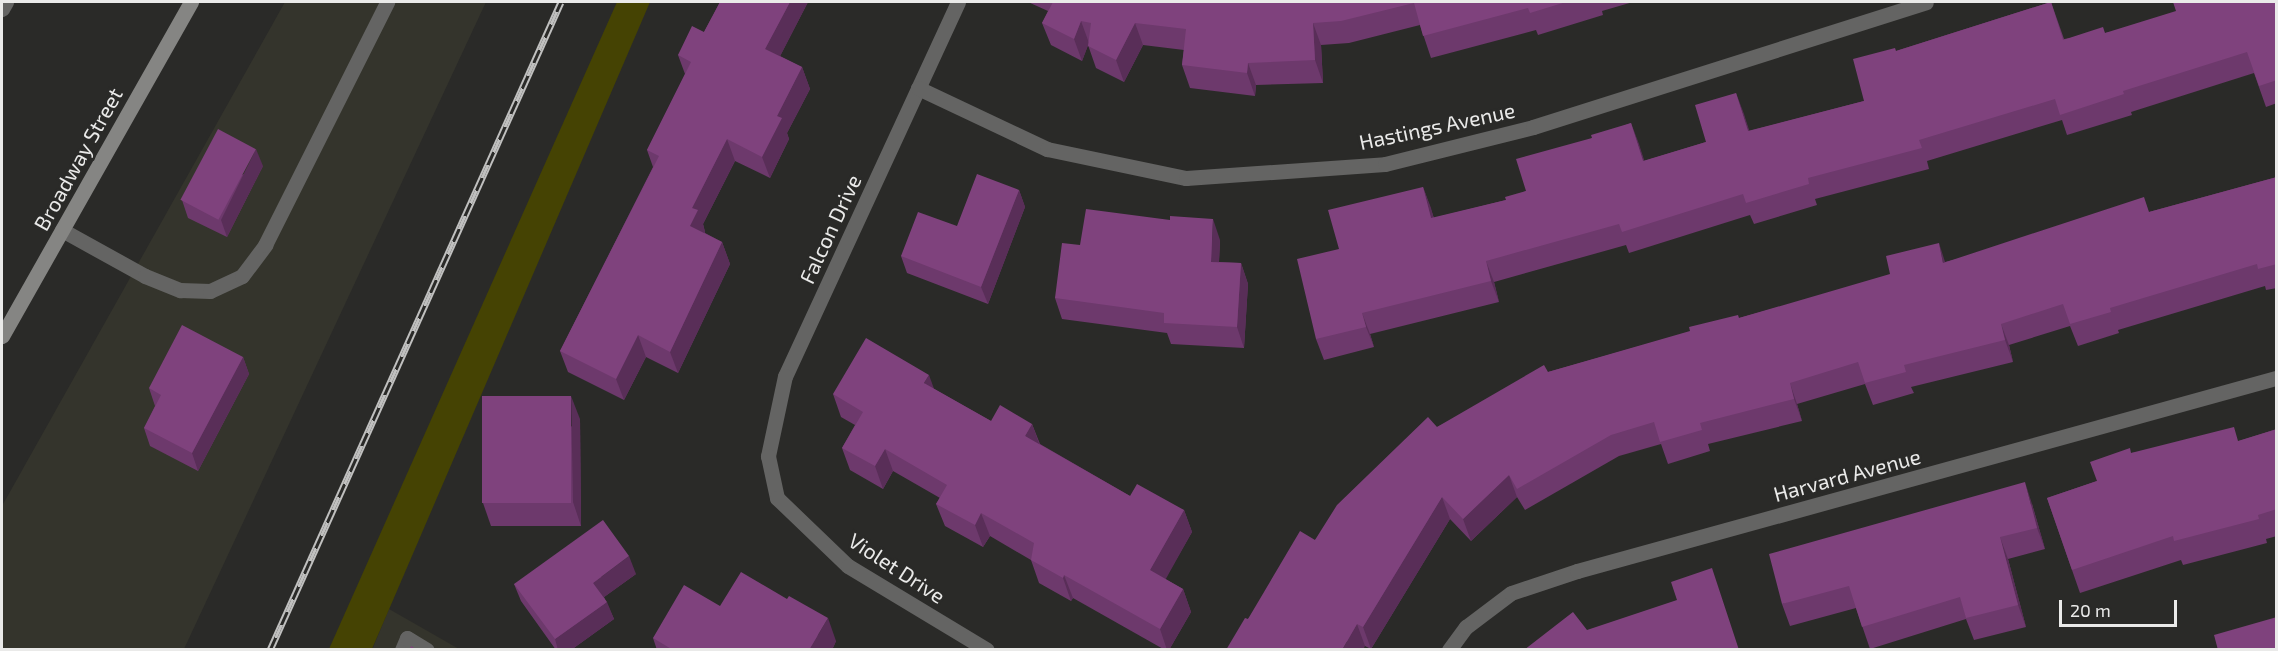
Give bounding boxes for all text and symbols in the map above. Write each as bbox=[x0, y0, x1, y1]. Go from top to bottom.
street label: Broadway Street bbox=[28, 83, 128, 235]
street label: Hastings Avenue bbox=[1357, 97, 1517, 155]
street label: Falcon Drive bbox=[794, 170, 866, 288]
street label: Harvard Avenue bbox=[1770, 443, 1924, 507]
street label: Violet Drive bbox=[844, 527, 950, 609]
scale bar bbox=[2062, 588, 2180, 626]
text: 20 m bbox=[2070, 599, 2111, 621]

